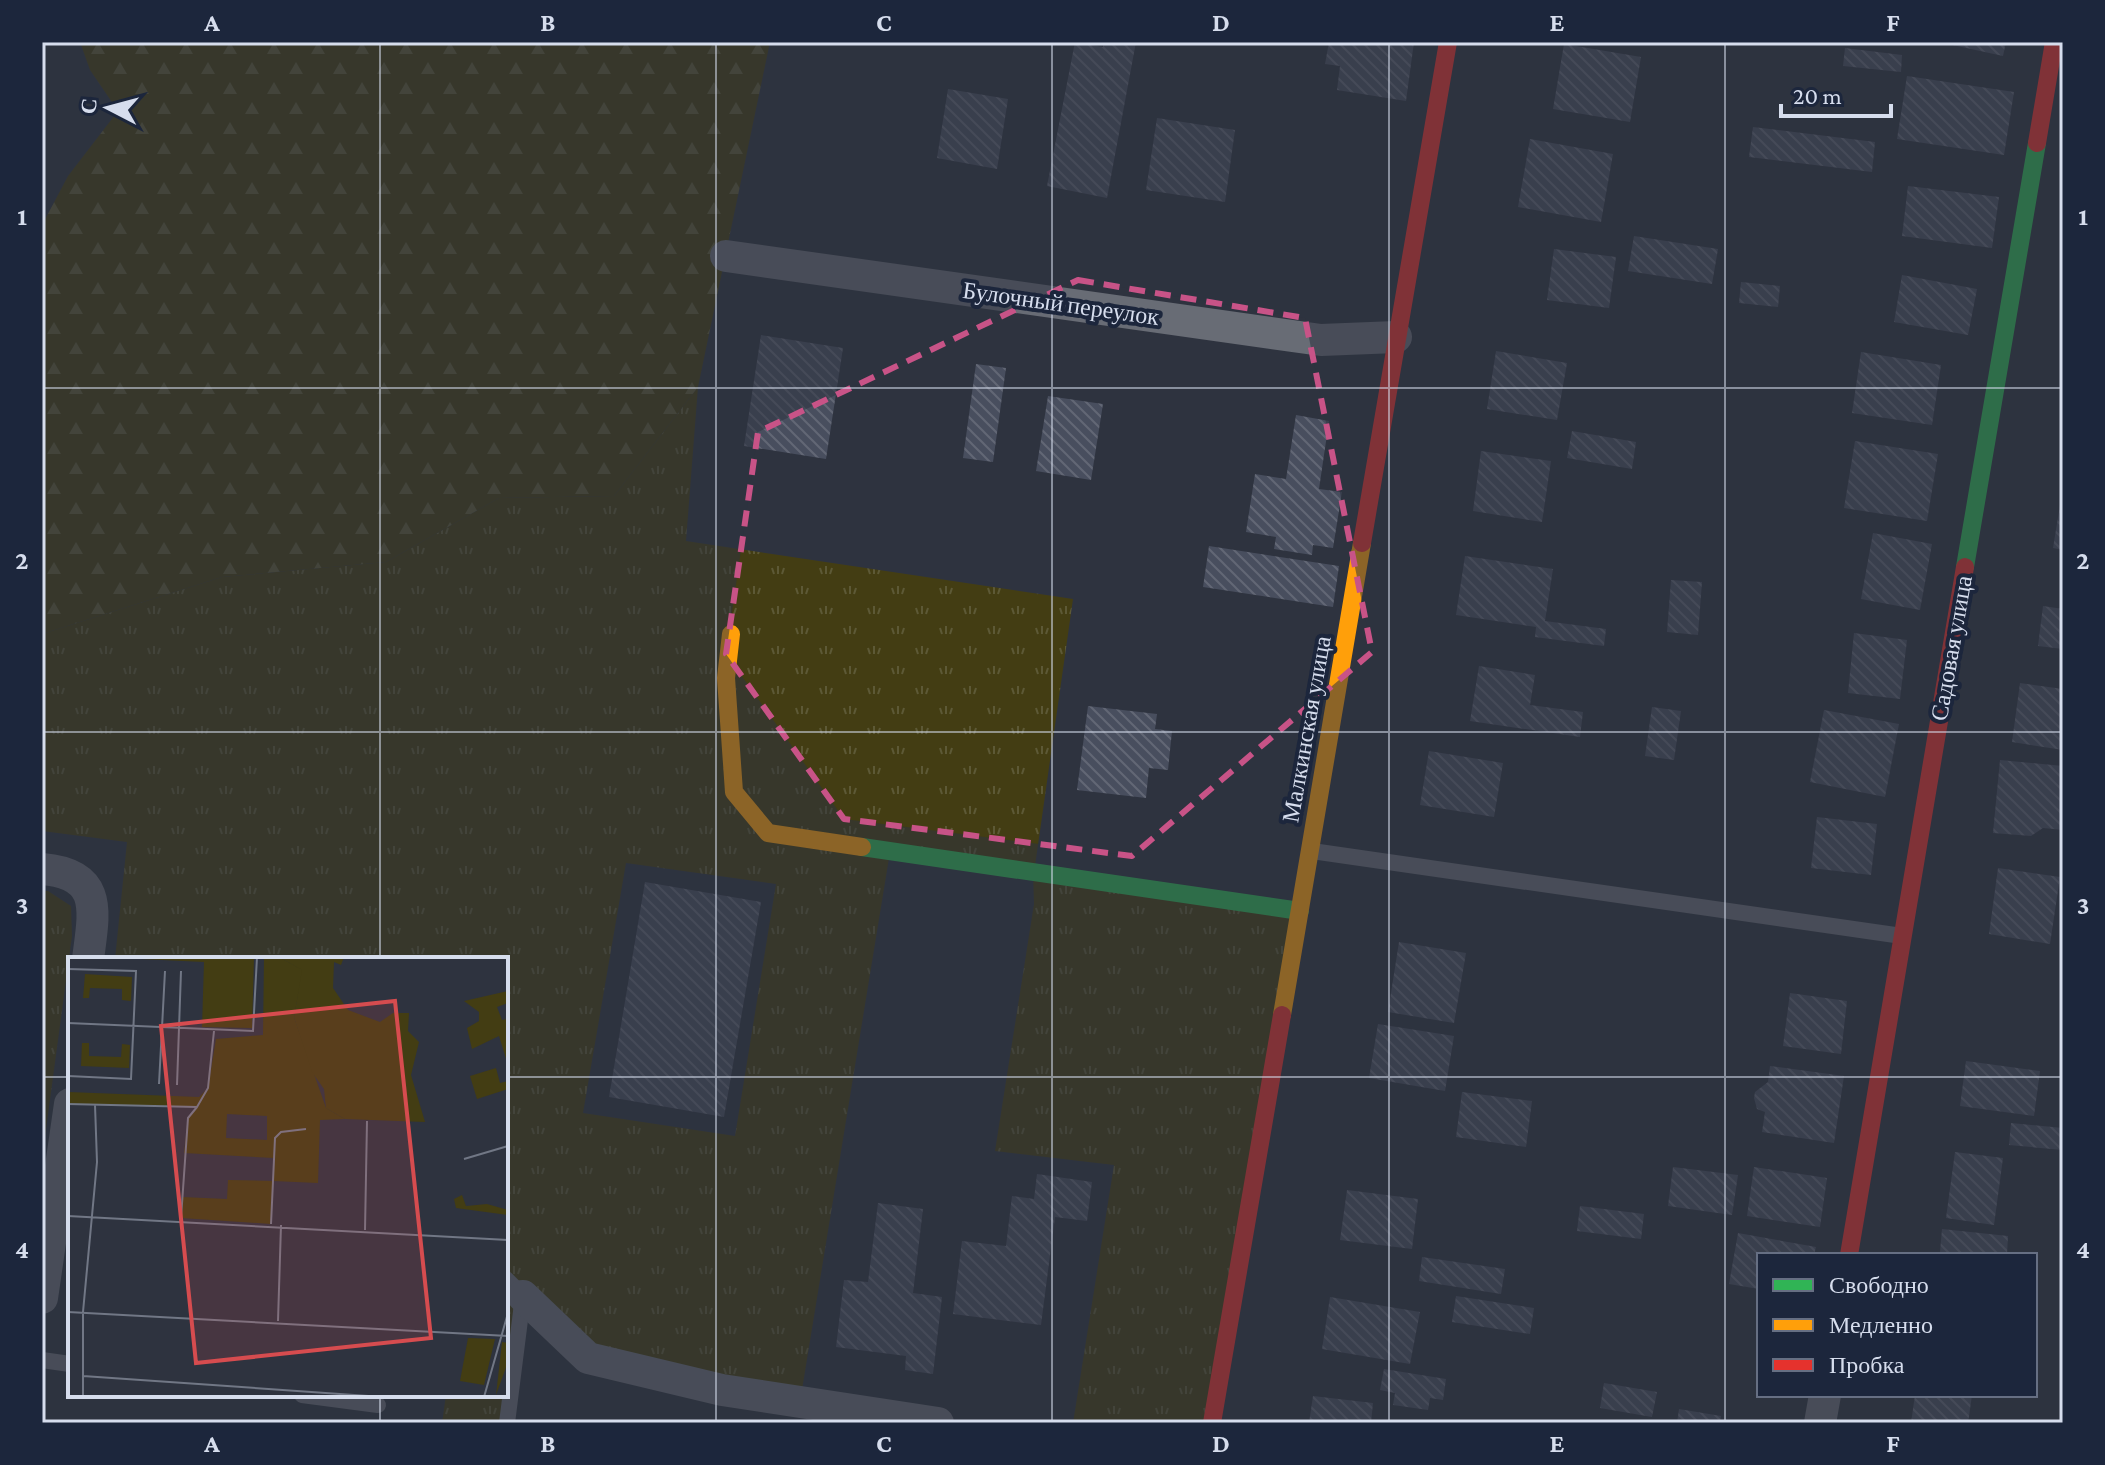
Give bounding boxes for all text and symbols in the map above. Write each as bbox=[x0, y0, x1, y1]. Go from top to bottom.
text: A bbox=[203, 8, 220, 37]
text: B bbox=[540, 8, 556, 37]
text: C bbox=[876, 8, 892, 37]
text: D bbox=[1212, 8, 1230, 37]
text: E bbox=[1550, 8, 1565, 37]
text: F bbox=[1886, 8, 1900, 37]
north arrow bbox=[68, 68, 148, 148]
scale bar bbox=[1781, 68, 1891, 118]
text: 20 m bbox=[1793, 82, 1842, 109]
text: С bbox=[75, 97, 102, 115]
text: 1 bbox=[17, 202, 27, 231]
text: 1 bbox=[2078, 202, 2088, 231]
street label: Булочный переулок bbox=[961, 276, 1161, 330]
text: 2 bbox=[15, 546, 29, 575]
text: 2 bbox=[2076, 546, 2090, 575]
street label: Садовая улица bbox=[1925, 573, 1977, 723]
street label: Малкинская улица bbox=[1276, 633, 1336, 824]
text: 3 bbox=[16, 891, 28, 920]
text: 3 bbox=[2077, 891, 2089, 920]
inset map bbox=[68, 957, 508, 1397]
text: 4 bbox=[15, 1235, 29, 1264]
text: 4 bbox=[2076, 1235, 2090, 1264]
legend bbox=[1757, 1253, 2037, 1397]
text: Свободно bbox=[1829, 1271, 1929, 1298]
text: Медленно bbox=[1829, 1311, 1933, 1338]
text: Пробка bbox=[1829, 1351, 1905, 1378]
text: A bbox=[203, 1429, 220, 1458]
text: B bbox=[540, 1429, 556, 1458]
text: C bbox=[876, 1429, 892, 1458]
text: D bbox=[1212, 1429, 1230, 1458]
text: E bbox=[1550, 1429, 1565, 1458]
text: F bbox=[1886, 1429, 1900, 1458]

